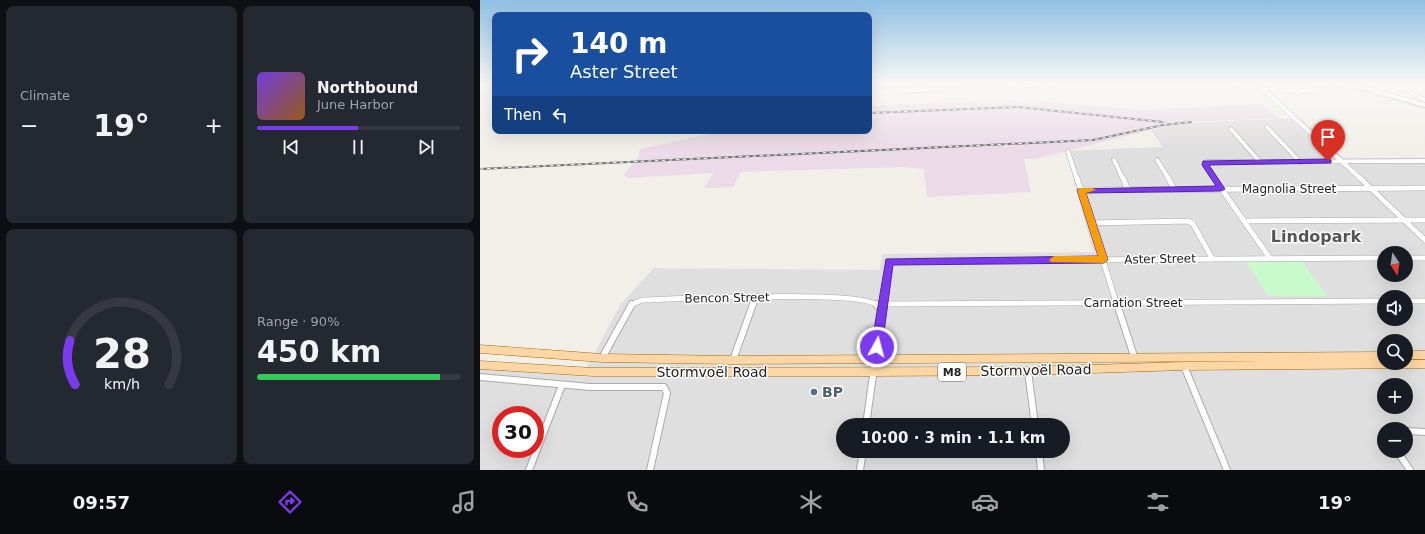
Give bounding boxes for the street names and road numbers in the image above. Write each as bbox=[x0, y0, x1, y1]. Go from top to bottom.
street label: Magnolia Street bbox=[1242, 182, 1337, 196]
street label: Aster Street bbox=[1124, 251, 1196, 267]
street label: Bencon Street bbox=[684, 290, 770, 306]
street label: Carnation Street bbox=[1084, 296, 1183, 310]
street label: Stormvoël Road bbox=[980, 361, 1092, 379]
road number: M8 bbox=[938, 363, 966, 381]
street label: Stormvoël Road bbox=[656, 364, 768, 380]

